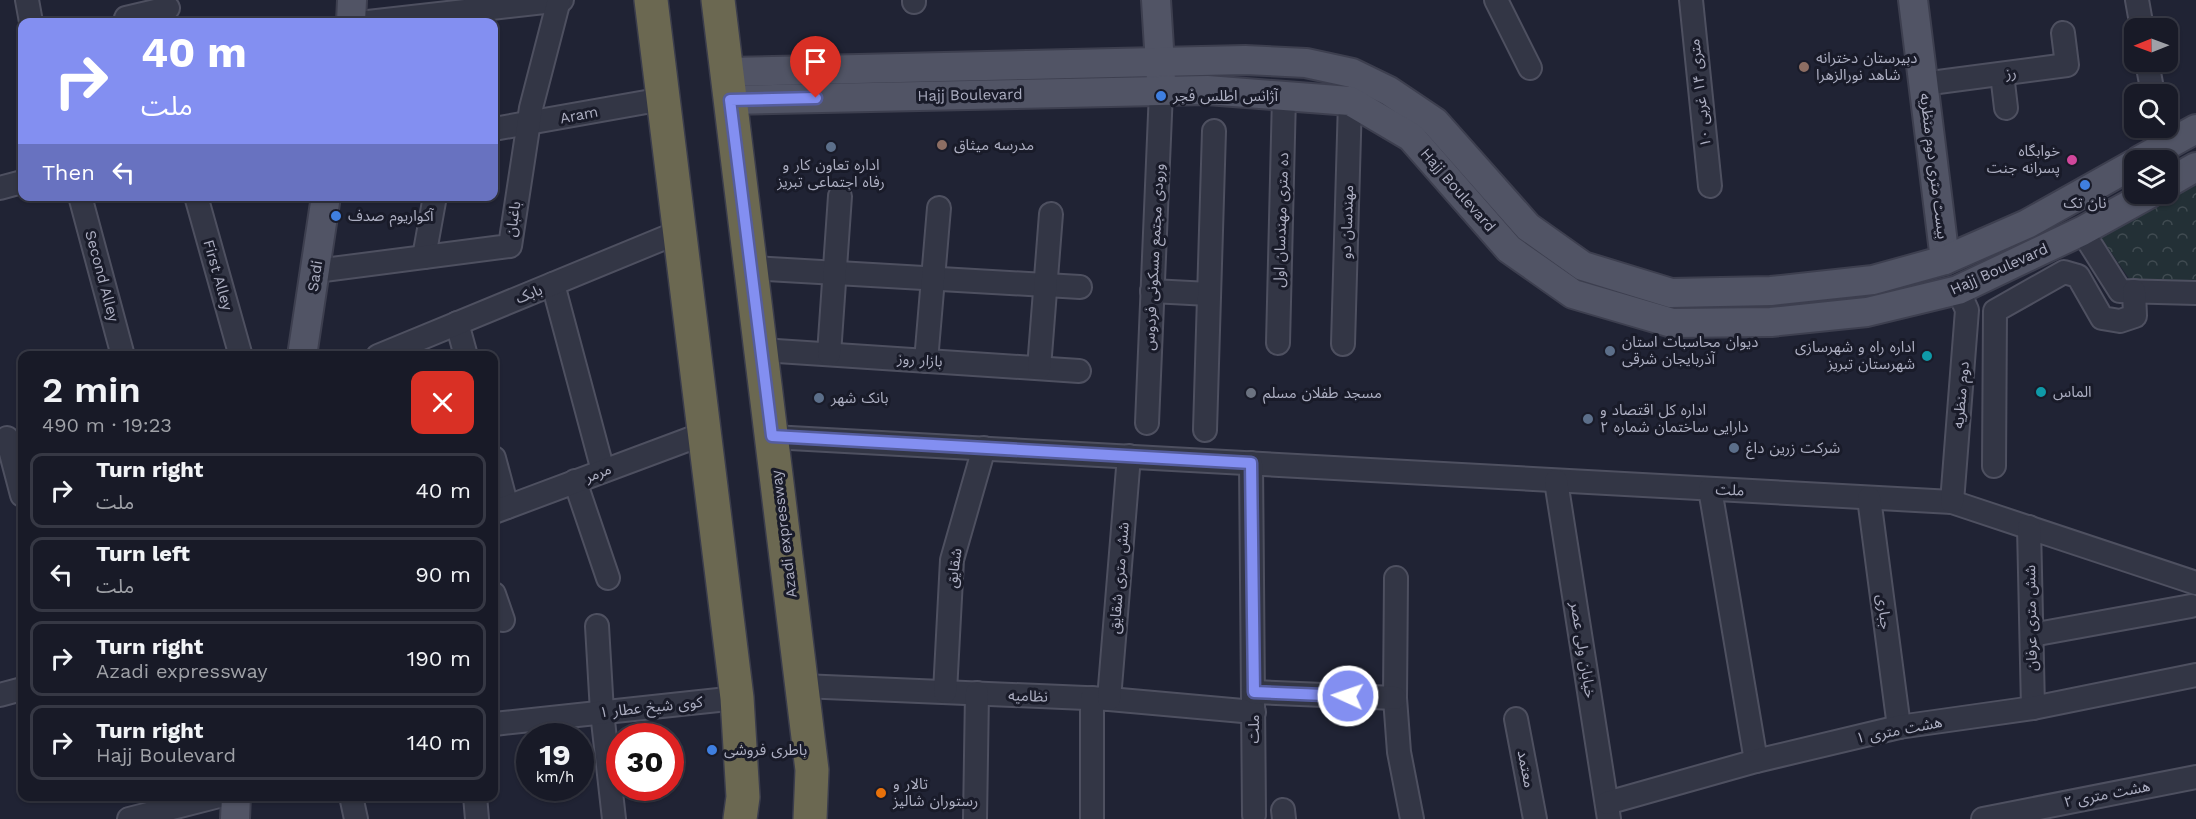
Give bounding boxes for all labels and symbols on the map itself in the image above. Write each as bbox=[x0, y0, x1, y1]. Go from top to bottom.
north arrow bbox=[2124, 18, 2178, 72]
pin bbox=[790, 36, 841, 98]
street label: ۱۰ متری ۱۴ غربی bbox=[1685, 38, 1715, 148]
place label: دبیرستان دخترانه شاهد نورالزهرا bbox=[1816, 49, 1917, 84]
marker: دبیرستان دخترانه شاهد نورالزهرا bbox=[1797, 60, 1811, 74]
street label: رز bbox=[2003, 63, 2018, 83]
street label: Hajj Boulevard bbox=[917, 85, 1023, 105]
place label: آژانس اطلس فجر bbox=[1172, 87, 1279, 105]
marker: آژانس اطلس فجر bbox=[1154, 89, 1168, 103]
street label: بیست متری دوم منظریه bbox=[1914, 92, 1952, 240]
street label: Aram bbox=[558, 102, 600, 128]
place label: مدرسه میثاق bbox=[954, 136, 1034, 154]
marker: مدرسه میثاق bbox=[935, 138, 949, 152]
marker: اداره تعاون کار و رفاه اجتماعی تبریز bbox=[824, 140, 838, 154]
place label: خوابگاه پسرانه جنت bbox=[1987, 142, 2060, 178]
street label: Hajj Boulevard bbox=[1417, 144, 1499, 236]
street label: ده متری مهندسان اول bbox=[1270, 152, 1292, 288]
marker: خوابگاه پسرانه جنت bbox=[2065, 153, 2079, 167]
place label: اداره تعاون کار و رفاه اجتماعی تبریز bbox=[776, 156, 885, 191]
street label: ورودی مجتمع مسکونی فردوس bbox=[1140, 163, 1171, 351]
marker: نان تک bbox=[2078, 178, 2092, 192]
street label: مهندسان دو bbox=[1337, 185, 1357, 259]
place label: نان تک bbox=[2064, 194, 2106, 212]
street label: باغبان bbox=[502, 200, 524, 238]
place label: آکواریوم صدف bbox=[348, 207, 434, 227]
marker: آکواریوم صدف bbox=[329, 209, 343, 223]
street label: Second Alley bbox=[81, 228, 123, 324]
street label: First Alley bbox=[199, 238, 237, 313]
street label: Hajj Boulevard bbox=[1947, 239, 2051, 299]
street label: Sadi bbox=[304, 259, 326, 293]
street label: بابک bbox=[513, 281, 545, 307]
place label: دیوان محاسبات استان آذربایجان شرقی bbox=[1622, 333, 1758, 368]
place label: اداره راه و شهرسازی شهرستان تبریز bbox=[1795, 338, 1915, 373]
marker: دیوان محاسبات استان آذربایجان شرقی bbox=[1603, 344, 1617, 358]
street label: بازار روز bbox=[896, 349, 943, 371]
marker: اداره راه و شهرسازی شهرستان تبریز bbox=[1920, 349, 1934, 363]
street label: دوم منظریه bbox=[1949, 361, 1975, 429]
place label: الماس bbox=[2053, 383, 2092, 401]
place label: مسجد طفلان مسلم bbox=[1263, 384, 1382, 404]
marker: الماس bbox=[2034, 385, 2048, 399]
marker: مسجد طفلان مسلم bbox=[1244, 386, 1258, 400]
place label: بانک شهر bbox=[830, 389, 888, 407]
marker: بانک شهر bbox=[812, 391, 826, 405]
place label: اداره کل اقتصاد و دارایی ساختمان شماره ۲ bbox=[1600, 401, 1749, 436]
marker: اداره کل اقتصاد و دارایی ساختمان شماره ۲ bbox=[1581, 412, 1595, 426]
place label: شرکت زرین داغ bbox=[1746, 439, 1840, 460]
marker: شرکت زرین داغ bbox=[1727, 441, 1741, 455]
street label: مرمر bbox=[581, 460, 614, 487]
street label: Azadi expressway bbox=[767, 469, 801, 599]
street label: ملت bbox=[1715, 480, 1745, 500]
street label: شش متری شقایق bbox=[1105, 521, 1134, 635]
street label: شقایق bbox=[942, 547, 967, 589]
street label: شش متری عرفان bbox=[2021, 565, 2041, 671]
street label: جباری bbox=[1873, 593, 1895, 631]
street label: خیابان ولی عصر bbox=[1566, 600, 1600, 700]
position arrow bbox=[1316, 664, 1380, 728]
street label: نظامیه bbox=[1008, 686, 1048, 706]
street label: کوی شیخ عطار ۱ bbox=[598, 693, 705, 724]
street label: هشت متری ۱ bbox=[1854, 713, 1944, 747]
street label: ملت bbox=[1245, 715, 1263, 743]
speed limit sign: 30 bbox=[606, 723, 684, 801]
place label: باطری فروشی bbox=[724, 741, 807, 759]
marker: باطری فروشی bbox=[705, 743, 719, 757]
street label: معتمد bbox=[1514, 749, 1538, 789]
place label: تالار و رستوران شالیز bbox=[892, 775, 978, 810]
street label: هشت متری ۲ bbox=[2062, 777, 2152, 811]
marker: تالار و رستوران شالیز bbox=[874, 786, 888, 800]

